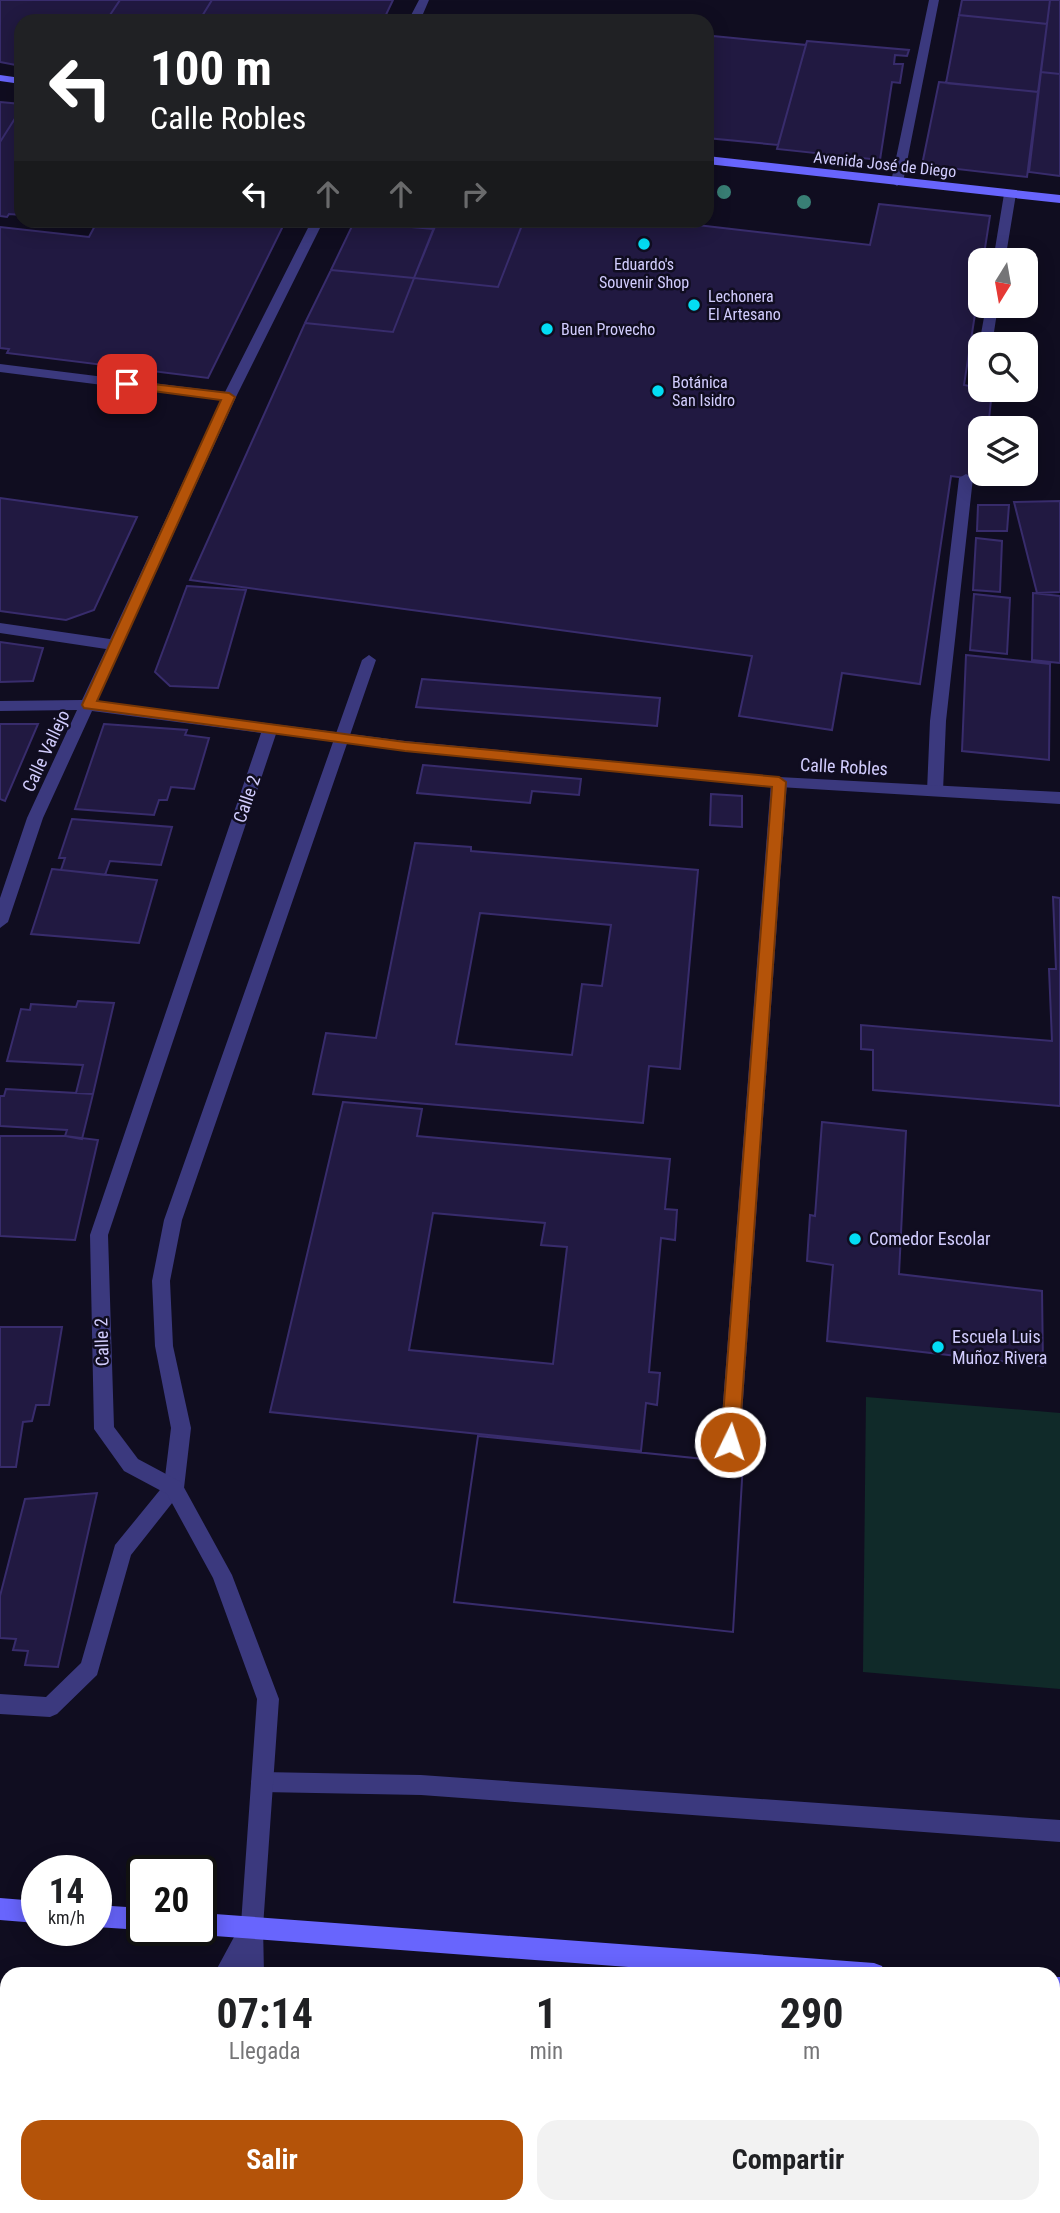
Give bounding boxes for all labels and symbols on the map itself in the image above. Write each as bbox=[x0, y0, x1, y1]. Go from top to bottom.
street label: Avenida José de Diego bbox=[813, 148, 957, 181]
marker: Eduardo's Souvenir Shop bbox=[636, 236, 652, 252]
north arrow bbox=[968, 248, 1038, 318]
place label: Eduardo's Souvenir Shop bbox=[599, 255, 689, 292]
place label: Lechonera El Artesano bbox=[708, 287, 781, 324]
marker: Lechonera El Artesano bbox=[686, 297, 702, 313]
place label: Buen Provecho bbox=[561, 320, 655, 339]
marker: Buen Provecho bbox=[539, 321, 555, 337]
pin bbox=[97, 354, 157, 414]
place label: Botánica San Isidro bbox=[672, 373, 735, 410]
marker: Botánica San Isidro bbox=[650, 383, 666, 399]
street label: Calle Vallejo bbox=[17, 707, 74, 795]
street label: Calle Robles bbox=[800, 754, 888, 779]
street label: Calle 2 bbox=[229, 772, 264, 825]
place label: Comedor Escolar bbox=[869, 1228, 991, 1249]
marker: Comedor Escolar bbox=[847, 1231, 863, 1247]
street label: Calle 2 bbox=[90, 1317, 113, 1367]
place label: Escuela Luis Muñoz Rivera bbox=[952, 1326, 1047, 1368]
marker: Escuela Luis Muñoz Rivera bbox=[930, 1339, 946, 1355]
position arrow bbox=[693, 1405, 767, 1479]
speed limit sign: 20 bbox=[126, 1855, 217, 1946]

